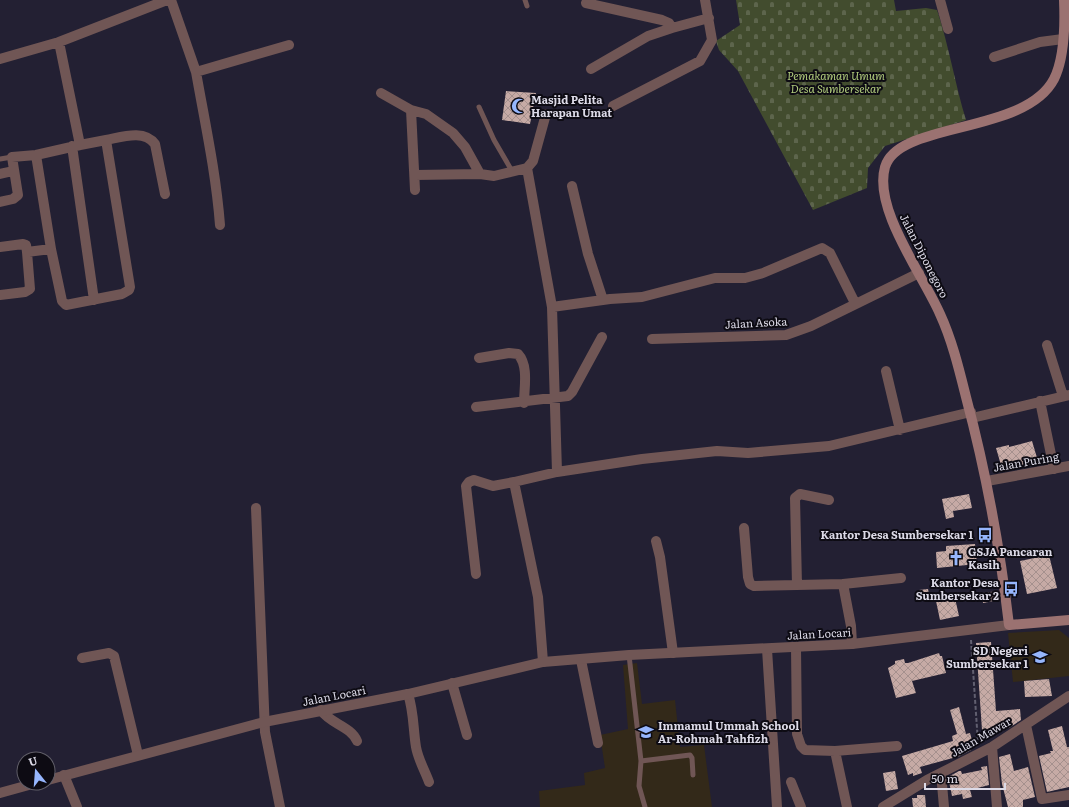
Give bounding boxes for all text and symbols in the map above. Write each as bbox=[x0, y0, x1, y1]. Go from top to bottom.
park label: Pemakaman Umum Desa Sumbersekar bbox=[787, 67, 885, 96]
place label: Masjid Pelita Harapan Umat bbox=[531, 91, 612, 120]
mosque icon: Masjid Pelita Harapan Umat bbox=[510, 97, 528, 115]
street label: Jalan Diponegoro bbox=[897, 211, 953, 300]
street label: Jalan Asoka bbox=[724, 312, 788, 332]
street label: Jalan Puring bbox=[992, 447, 1061, 475]
place label: Kantor Desa Sumbersekar 1 bbox=[821, 526, 973, 542]
bus stop icon: Kantor Desa Sumbersekar 1 bbox=[976, 526, 994, 544]
place label: GSJA Pancaran Kasih bbox=[968, 543, 1053, 572]
church icon: GSJA Pancaran Kasih bbox=[947, 549, 965, 567]
place label: Kantor Desa Sumbersekar 2 bbox=[916, 574, 1000, 603]
bus stop icon: Kantor Desa Sumbersekar 2 bbox=[1002, 580, 1020, 598]
street label: Jalan Locari bbox=[786, 623, 852, 643]
place label: SD Negeri Sumbersekar 1 bbox=[946, 642, 1028, 671]
school or university icon: SD Negeri Sumbersekar 1 bbox=[1031, 648, 1049, 666]
street label: Jalan Locari bbox=[301, 681, 367, 709]
street label: Jalan Mawar bbox=[947, 712, 1014, 760]
place label: Immamul Ummah School Ar-Rohmah Tahfizh bbox=[658, 717, 799, 746]
school or university icon: Immamul Ummah School Ar-Rohmah Tahfizh bbox=[637, 723, 655, 741]
north arrow bbox=[16, 751, 56, 791]
text: U bbox=[26, 751, 40, 769]
scale bar bbox=[925, 765, 1005, 791]
text: 50 m bbox=[931, 769, 958, 787]

